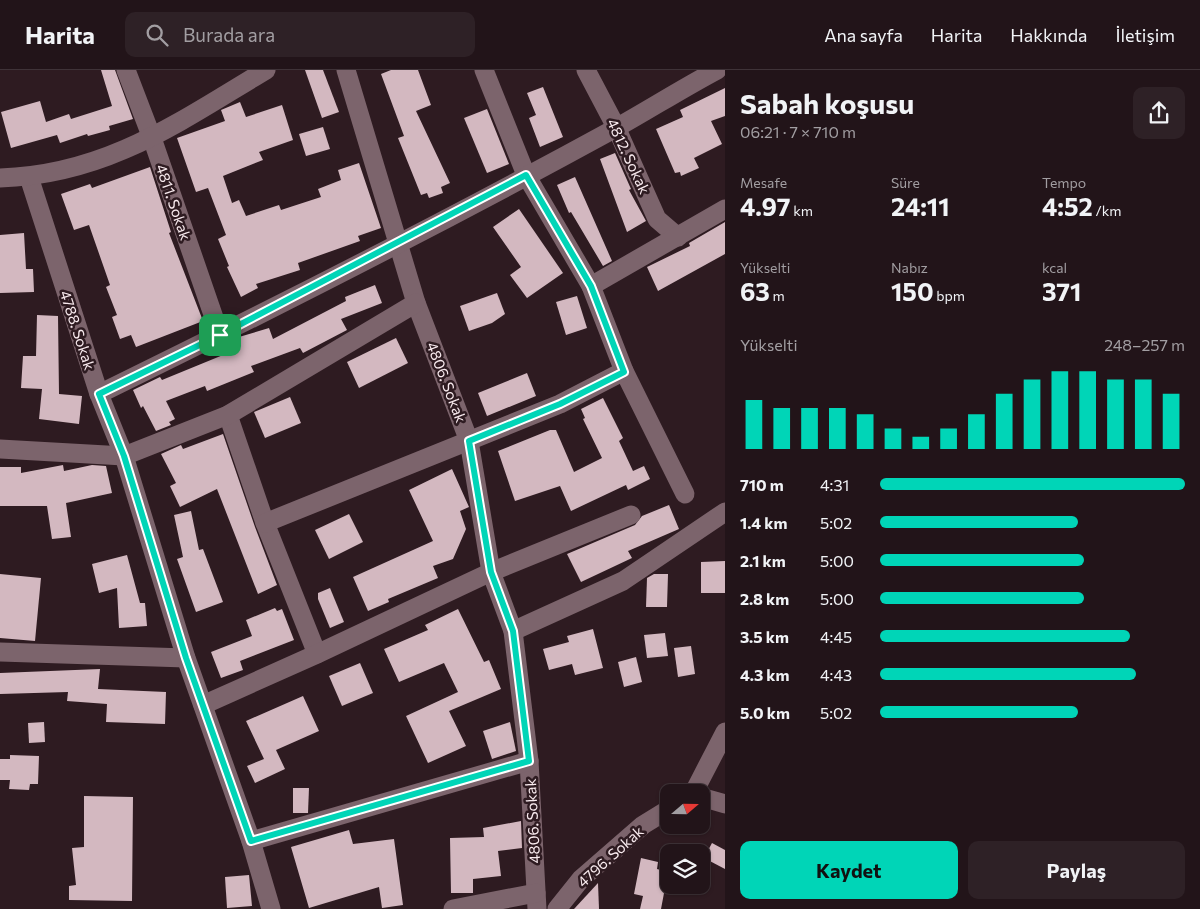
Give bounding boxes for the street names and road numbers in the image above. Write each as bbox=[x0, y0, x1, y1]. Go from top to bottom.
street label: 4812. Sokak bbox=[604, 115, 654, 197]
street label: 4811. Sokak bbox=[153, 162, 195, 242]
street label: 4788. Sokak bbox=[57, 288, 99, 372]
street label: 4806. Sokak bbox=[423, 339, 471, 425]
street label: 4806. Sokak bbox=[521, 778, 543, 864]
street label: 4796. Sokak bbox=[573, 822, 647, 890]

